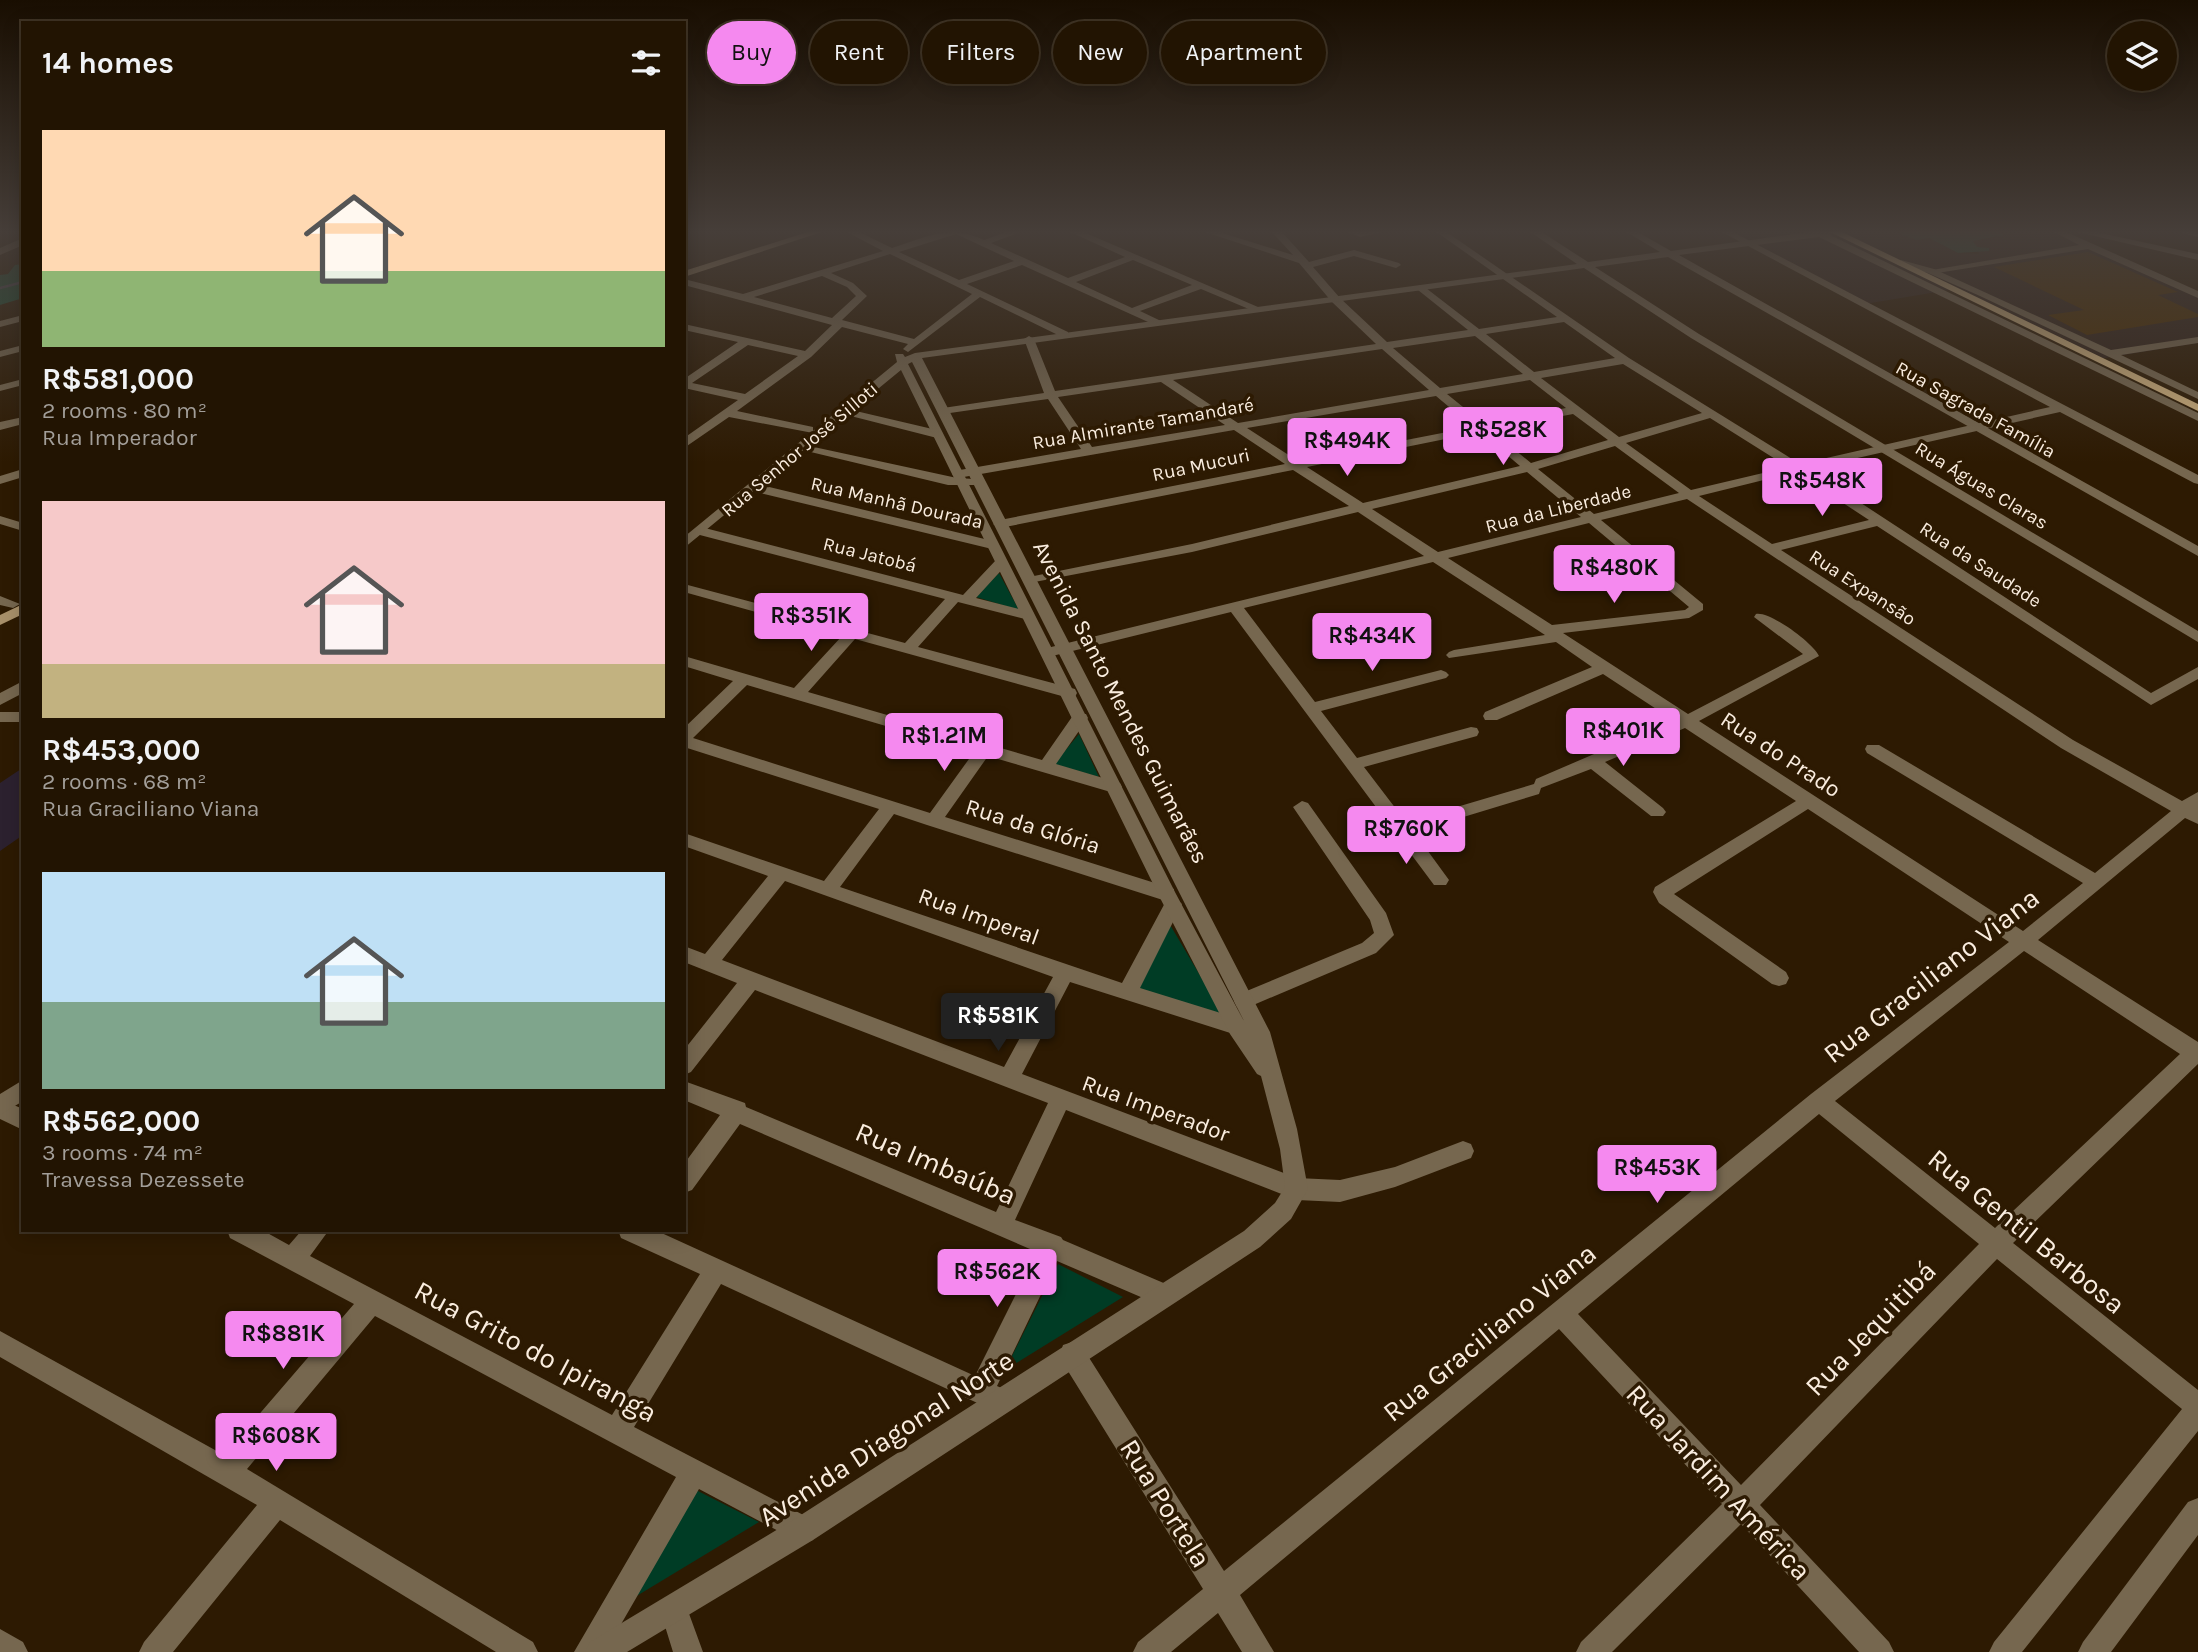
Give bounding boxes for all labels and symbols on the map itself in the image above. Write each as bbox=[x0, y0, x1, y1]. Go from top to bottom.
street label: Rua Sagrada Família bbox=[1892, 357, 2059, 463]
street label: Rua Senhor José Silloti bbox=[717, 378, 882, 522]
street label: Rua Almirante Tamandaré bbox=[1031, 394, 1256, 454]
pin: R$528K bbox=[1446, 407, 1560, 467]
pin: R$494K bbox=[1290, 419, 1404, 478]
street label: Rua Águas Claras bbox=[1911, 437, 2052, 534]
street label: Rua Mucuri bbox=[1150, 444, 1252, 486]
pin: R$548K bbox=[1765, 458, 1879, 518]
street label: Rua Manhã Dourada bbox=[809, 472, 985, 533]
street label: Rua da Liberdade bbox=[1483, 480, 1633, 538]
street label: Rua da Saudade bbox=[1916, 517, 2045, 612]
street label: Rua Jatobá bbox=[821, 533, 919, 577]
street label: Avenida Santo Mendes Guimarães bbox=[1027, 536, 1214, 868]
street label: Rua Expansão bbox=[1805, 545, 1920, 630]
pin: R$480K bbox=[1557, 546, 1671, 605]
pin: R$351K bbox=[754, 594, 868, 653]
pin: R$434K bbox=[1315, 614, 1429, 673]
street label: Rua do Prado bbox=[1716, 706, 1846, 803]
pin: R$401K bbox=[1566, 708, 1680, 768]
pin: R$1.21M bbox=[879, 714, 1009, 773]
street label: Rua da Glória bbox=[962, 793, 1104, 860]
pin: R$760K bbox=[1349, 806, 1463, 866]
street label: Rua Graciliano Viana bbox=[1817, 881, 2046, 1070]
street label: Rua Imperal bbox=[915, 882, 1043, 951]
pin: R$581K bbox=[941, 993, 1055, 1053]
street label: Rua Imperador bbox=[1078, 1069, 1234, 1148]
street label: Rua Imbaúba bbox=[851, 1115, 1021, 1212]
street label: Rua Gentil Barbosa bbox=[1922, 1142, 2132, 1321]
pin: R$453K bbox=[1600, 1146, 1714, 1205]
street label: Rua Graciliano Viana bbox=[1376, 1236, 1603, 1429]
pin: R$562K bbox=[940, 1250, 1054, 1309]
street label: Rua Jequitibá bbox=[1798, 1254, 1943, 1403]
street label: Rua Grito do Ipiranga bbox=[409, 1274, 663, 1429]
pin: R$881K bbox=[226, 1312, 340, 1371]
street label: Avenida Diagonal Norte bbox=[753, 1344, 1020, 1533]
street label: Rua Jardim América bbox=[1619, 1378, 1818, 1587]
pin: R$608K bbox=[219, 1414, 333, 1473]
street label: Rua Portela bbox=[1113, 1433, 1218, 1574]

